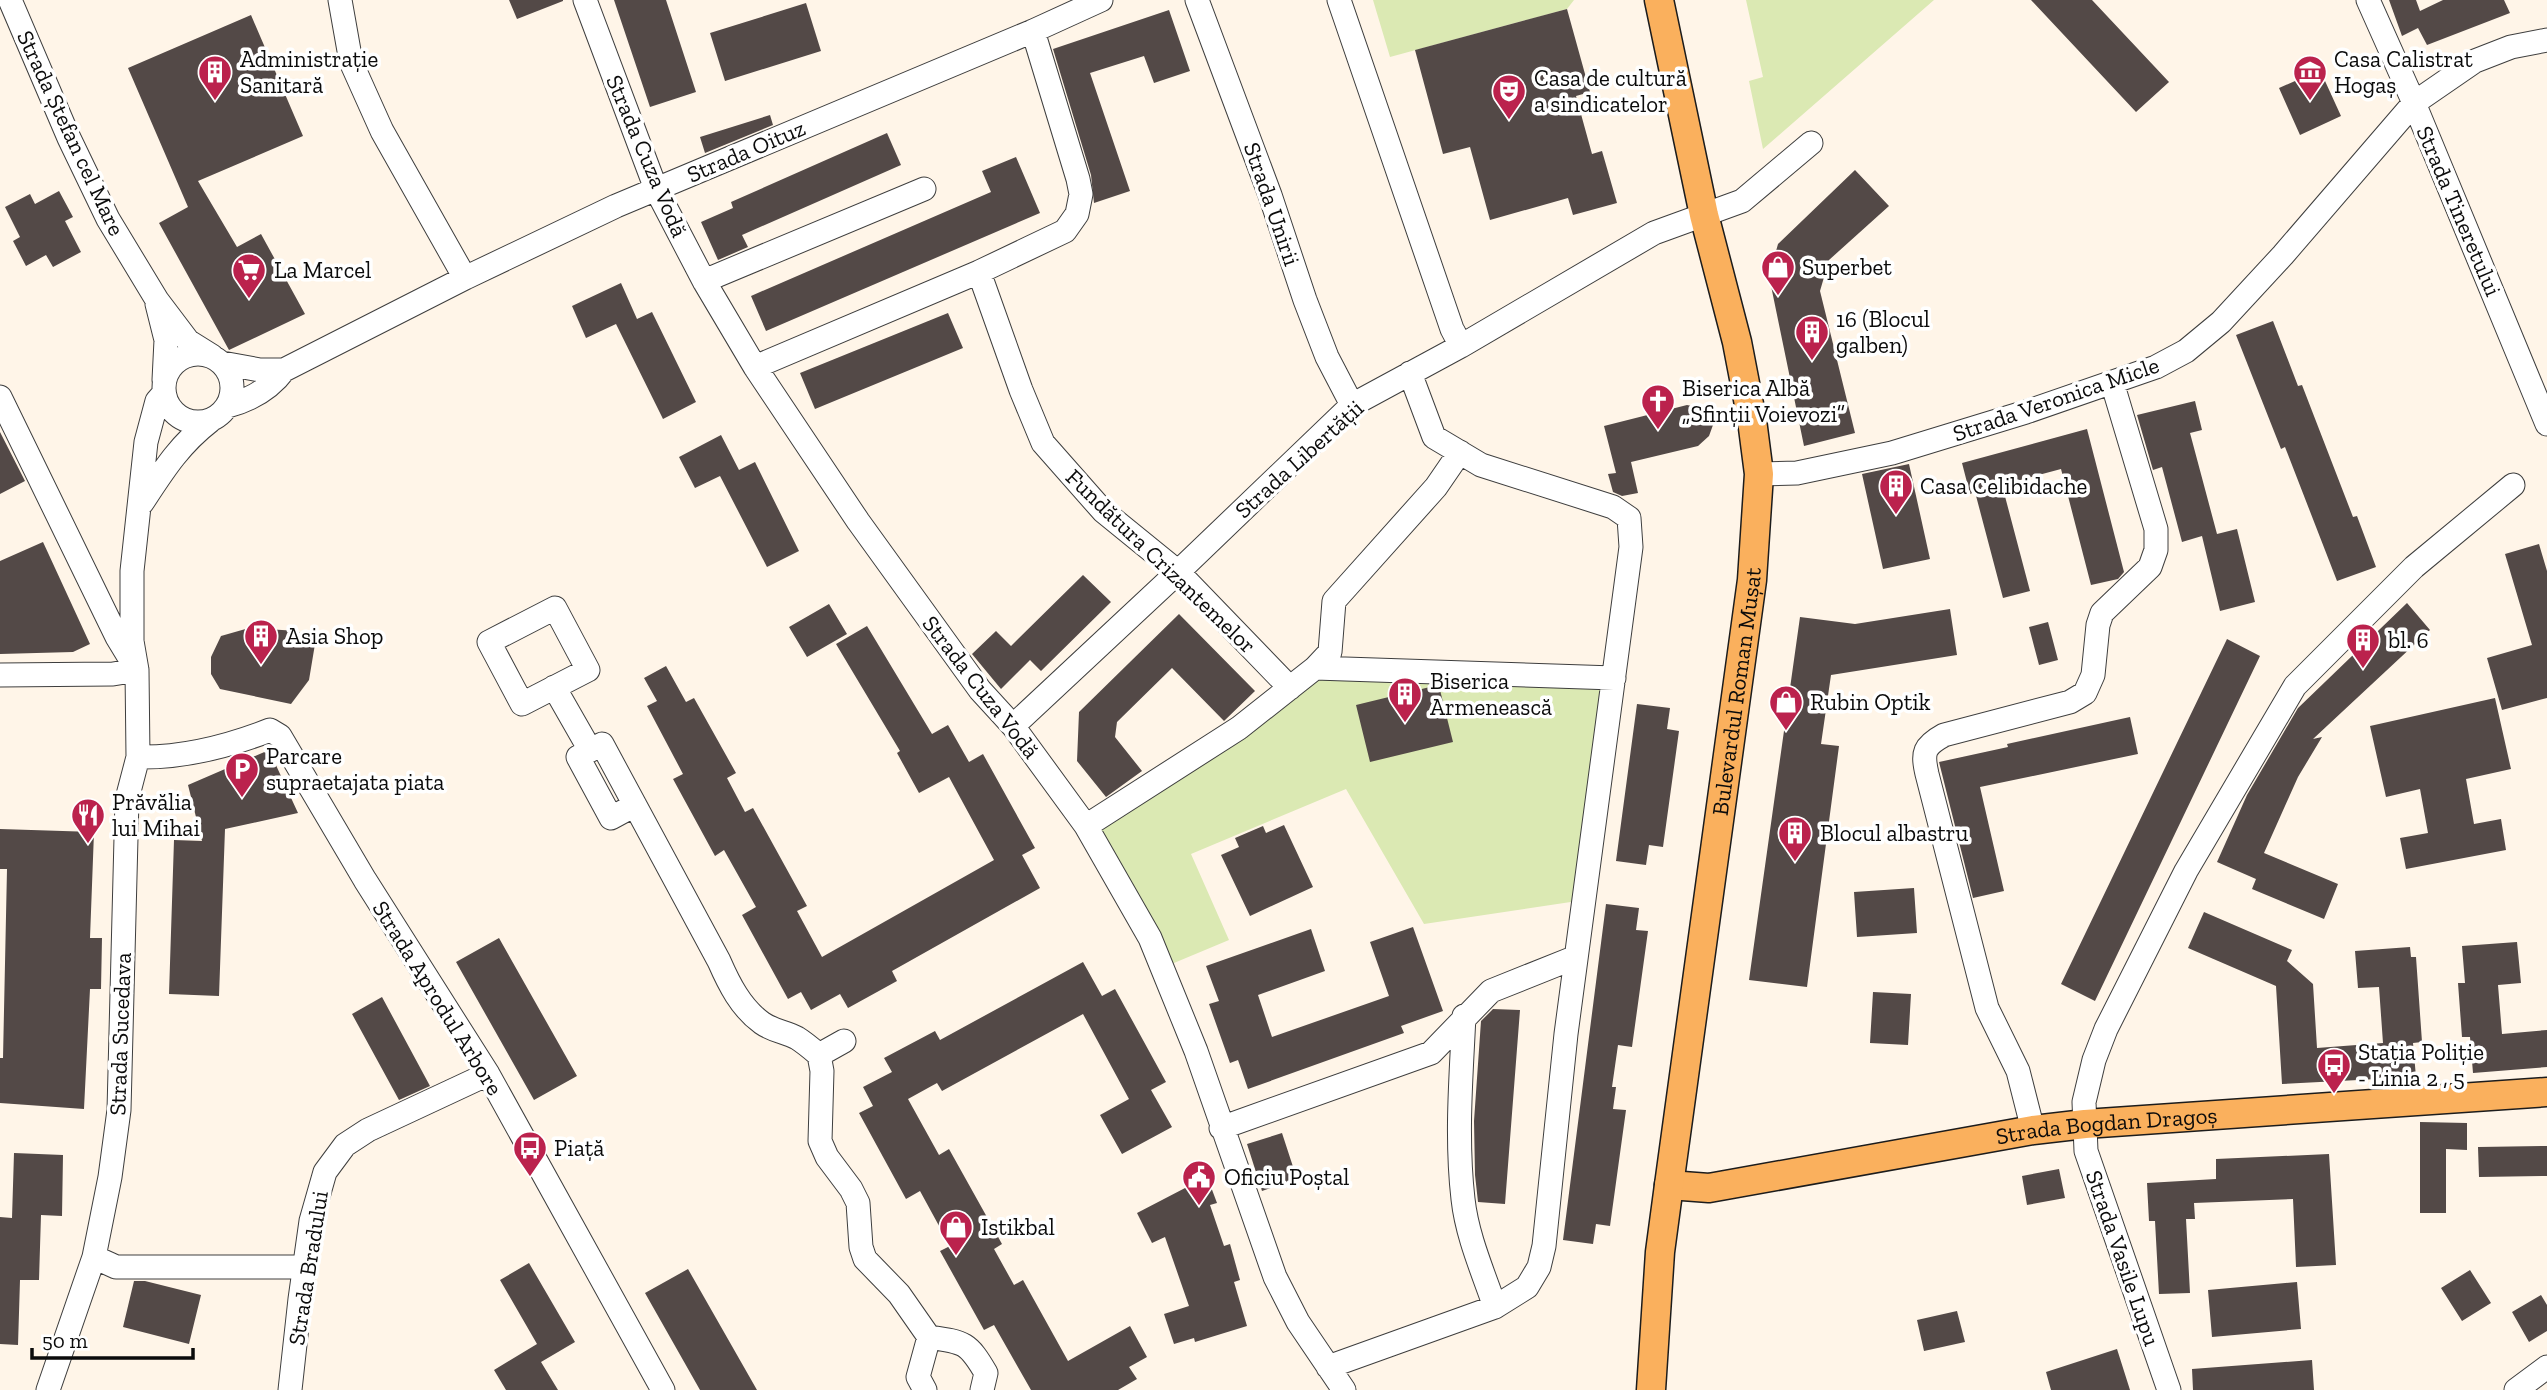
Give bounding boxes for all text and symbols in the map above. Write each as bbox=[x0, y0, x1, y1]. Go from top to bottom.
street label: Strada Ștefan cel Mare bbox=[11, 26, 131, 240]
place label: Administrație Sanitară bbox=[240, 45, 378, 99]
place label: Casa Calistrat Hogaș bbox=[2334, 45, 2473, 99]
building icon: Administrație Sanitară bbox=[196, 53, 234, 102]
museum icon: Casa Calistrat Hogaș bbox=[2291, 53, 2329, 102]
place label: Casa de cultură a sindicatelor bbox=[1534, 64, 1687, 118]
street label: Strada Cuza Vodă bbox=[600, 71, 694, 241]
theatre icon: Casa de cultură a sindicatelor bbox=[1490, 72, 1528, 121]
street label: Strada Oituz bbox=[683, 113, 810, 188]
street label: Strada Tineretului bbox=[2411, 122, 2507, 300]
street label: Strada Unirii bbox=[1238, 139, 1306, 269]
shop icon: Superbet bbox=[1759, 248, 1797, 297]
supermarket icon: La Marcel bbox=[230, 251, 268, 300]
place label: Superbet bbox=[1802, 253, 1892, 281]
place label: La Marcel bbox=[274, 256, 371, 284]
place label: 16 (Blocul galben) bbox=[1836, 305, 1930, 359]
building icon: 16 (Blocul galben) bbox=[1793, 313, 1831, 362]
street label: Strada Veronica Micle bbox=[1949, 351, 2163, 447]
place label: Biserica Albă „Sfinții Voievozi” bbox=[1682, 374, 1845, 428]
church icon: Biserica Albă „Sfinții Voievozi” bbox=[1639, 382, 1677, 431]
street label: Strada Libertății bbox=[1229, 394, 1369, 524]
street label: Fundătura Crizantemelor bbox=[1060, 463, 1262, 659]
building icon: Casa Celibidache bbox=[1877, 467, 1915, 516]
place label: Casa Celibidache bbox=[1920, 472, 2087, 500]
street label: Bulevardul Roman Mușat bbox=[1706, 566, 1767, 817]
street label: Strada Cuza Vodă bbox=[917, 610, 1045, 764]
building icon: Asia Shop bbox=[242, 617, 280, 666]
building icon: bl. 6 bbox=[2344, 621, 2382, 670]
place label: Asia Shop bbox=[286, 622, 383, 650]
place label: bl. 6 bbox=[2387, 626, 2429, 654]
place label: Biserica Armenească bbox=[1430, 667, 1552, 721]
building icon: Biserica Armenească bbox=[1386, 675, 1424, 724]
shop icon: Rubin Optik bbox=[1767, 683, 1805, 732]
place label: Rubin Optik bbox=[1810, 688, 1931, 716]
place label: Parcare supraetajata piata bbox=[266, 742, 444, 796]
parking icon: Parcare supraetajata piata bbox=[223, 750, 261, 799]
place label: Prăvălia lui Mihai bbox=[112, 788, 200, 842]
restaurant icon: Prăvălia lui Mihai bbox=[69, 796, 107, 845]
building icon: Blocul albastru bbox=[1776, 814, 1814, 863]
place label: Blocul albastru bbox=[1820, 819, 1968, 847]
street label: Strada Aprodul Arbore bbox=[367, 896, 509, 1100]
street label: Strada Sucedava bbox=[103, 952, 137, 1116]
place label: Stația Poliție - Linia 2 , 5 bbox=[2358, 1038, 2484, 1092]
bus stop icon: Stația Poliție - Linia 2 , 5 bbox=[2315, 1046, 2353, 1095]
street label: Strada Bogdan Dragoș bbox=[1994, 1101, 2218, 1150]
bus stop icon: Piață bbox=[511, 1129, 549, 1178]
place label: Piață bbox=[554, 1134, 604, 1162]
public building icon: Oficiu Poștal bbox=[1180, 1158, 1218, 1207]
place label: Oficiu Poștal bbox=[1224, 1163, 1349, 1191]
street label: Strada Vasile Lupu bbox=[2080, 1167, 2166, 1350]
street label: Strada Bradului bbox=[282, 1189, 334, 1347]
shop icon: Istikbal bbox=[937, 1208, 975, 1257]
place label: Istikbal bbox=[981, 1213, 1055, 1241]
scale bar bbox=[32, 1316, 192, 1360]
text: 50 m bbox=[42, 1328, 88, 1353]

